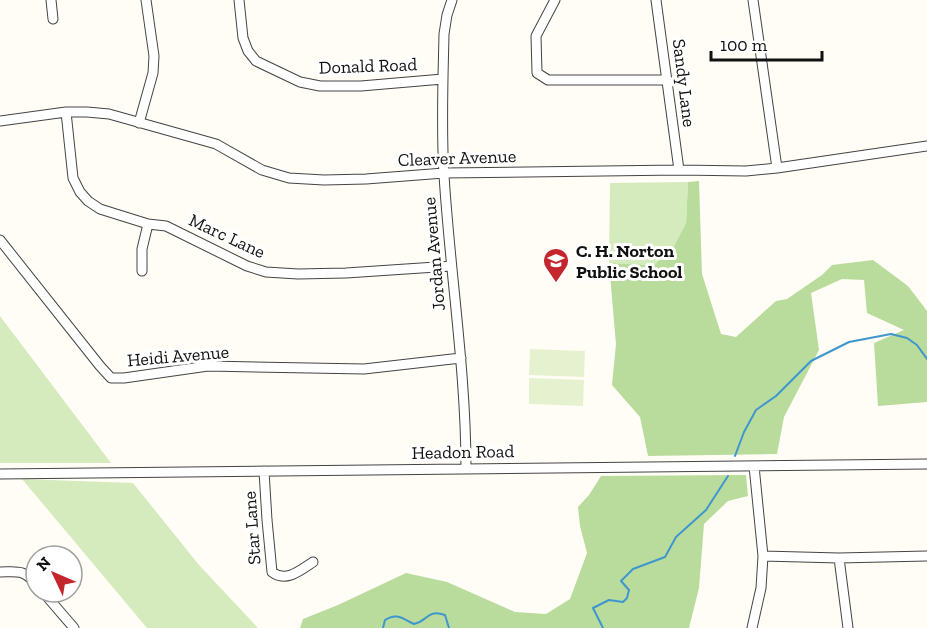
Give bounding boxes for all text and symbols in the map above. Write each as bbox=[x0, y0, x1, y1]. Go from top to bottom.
scale bar bbox=[711, 24, 822, 62]
text: 100 m bbox=[720, 34, 768, 56]
street label: Sandy Lane bbox=[668, 38, 700, 128]
street label: Donald Road bbox=[318, 53, 418, 79]
street label: Cleaver Avenue bbox=[397, 145, 517, 171]
street label: Jordan Avenue bbox=[418, 196, 450, 312]
street label: Marc Lane bbox=[185, 209, 269, 263]
place label: C. H. Norton Public School bbox=[576, 240, 683, 283]
school or university icon: C. H. Norton Public School bbox=[541, 246, 571, 284]
street label: Heidi Avenue bbox=[126, 341, 230, 371]
street label: Headon Road bbox=[412, 440, 515, 464]
street label: Star Lane bbox=[238, 491, 266, 565]
north arrow bbox=[24, 544, 84, 604]
text: N bbox=[33, 553, 55, 575]

